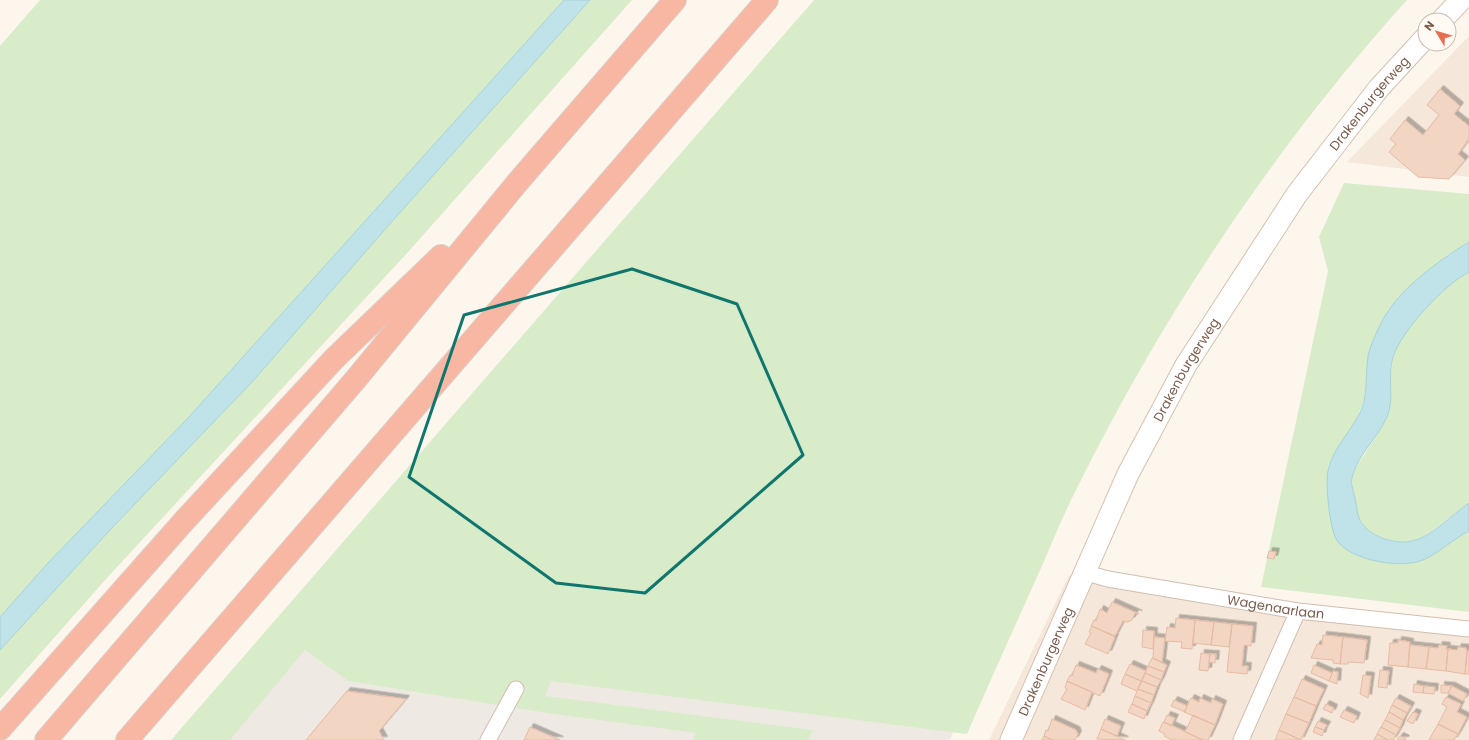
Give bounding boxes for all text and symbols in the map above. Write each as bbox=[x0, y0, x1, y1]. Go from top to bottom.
north arrow bbox=[1417, 12, 1457, 52]
text: N bbox=[1420, 18, 1438, 34]
street label: Drakenburgerweg bbox=[1325, 52, 1414, 154]
street label: Drakenburgerweg bbox=[1148, 314, 1224, 425]
street label: Wagenaarlaan bbox=[1226, 590, 1325, 623]
street label: Drakenburgerweg bbox=[1013, 604, 1078, 719]

